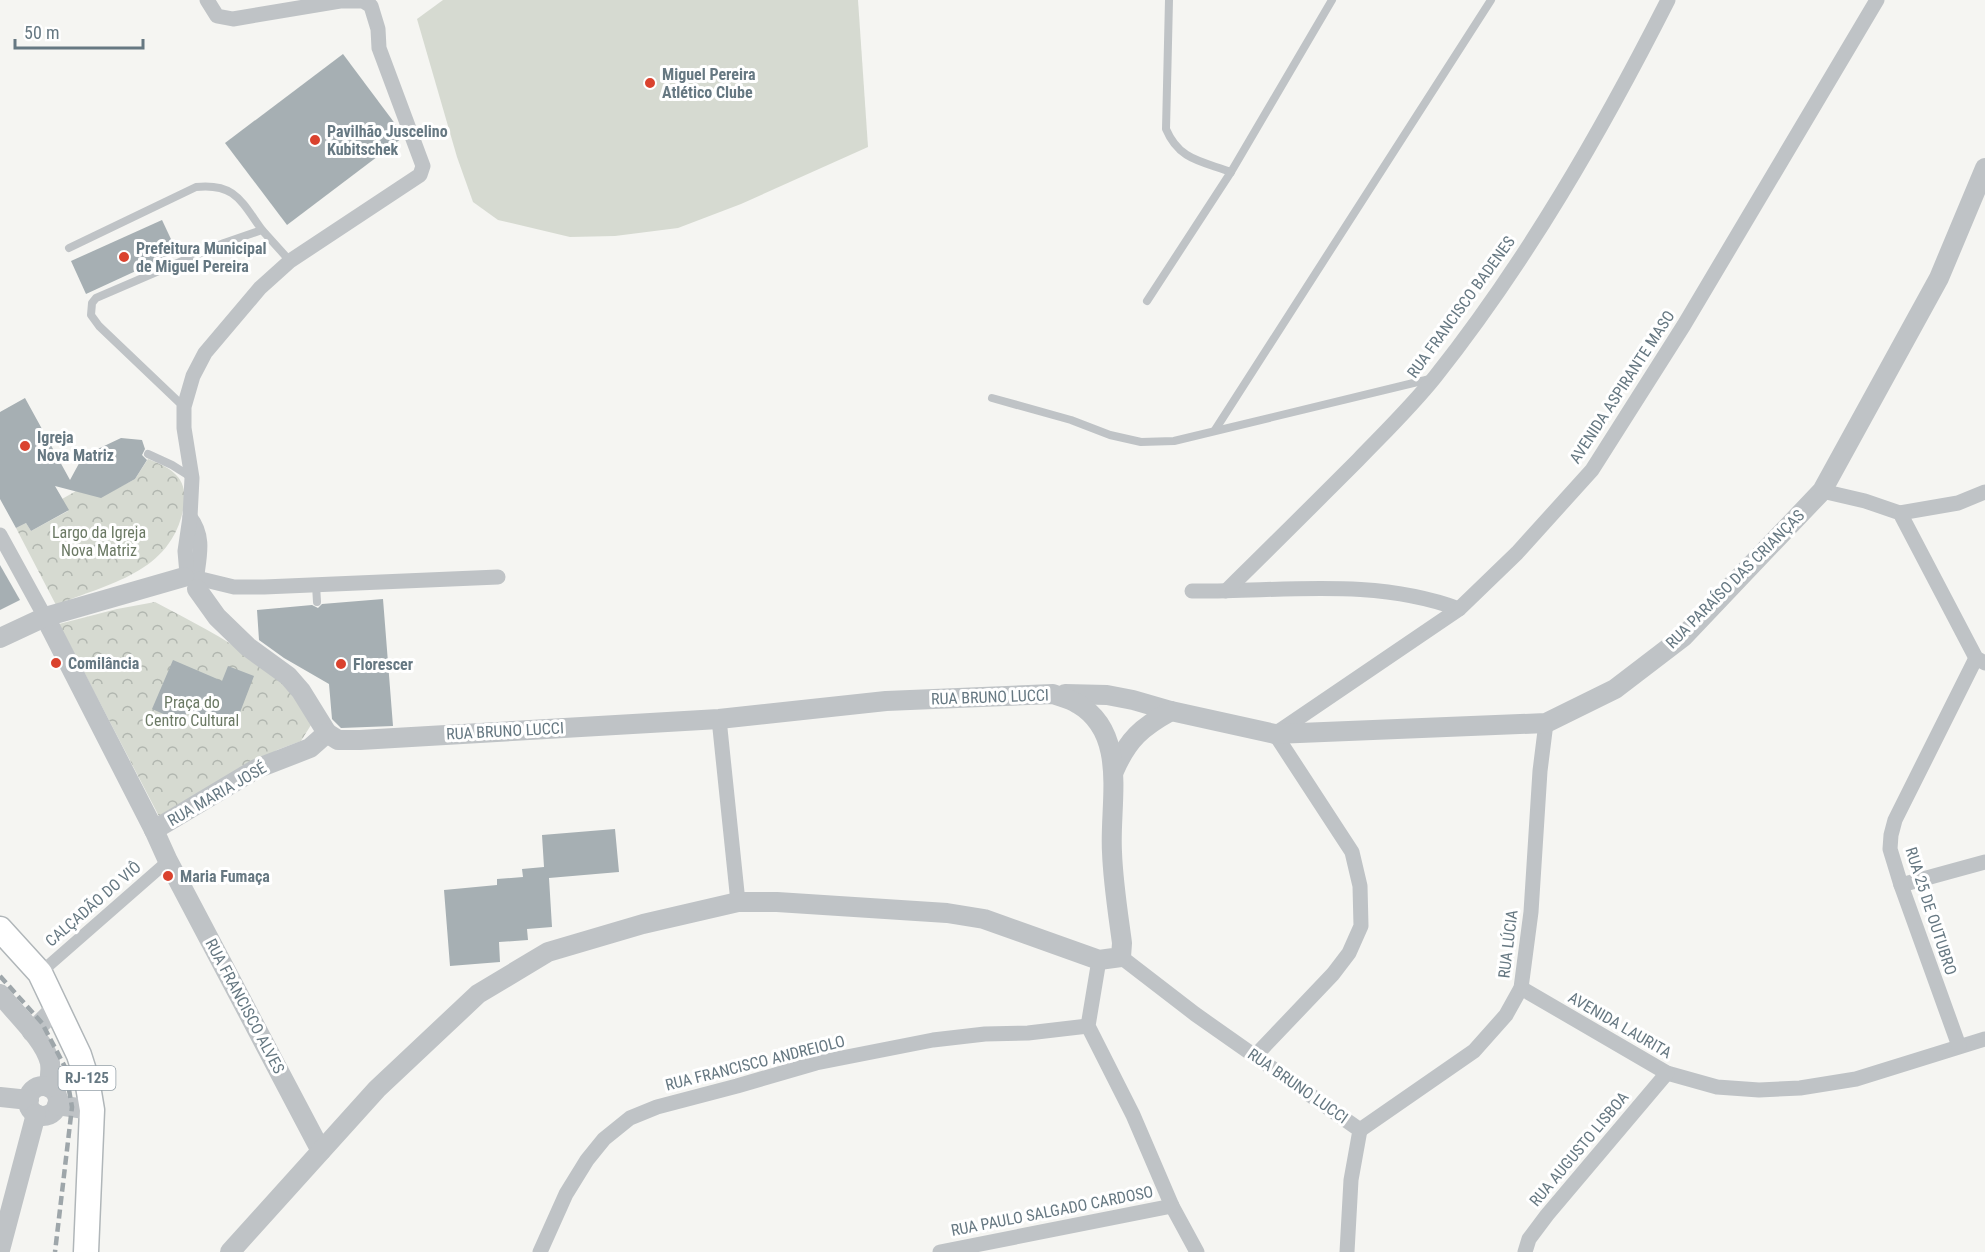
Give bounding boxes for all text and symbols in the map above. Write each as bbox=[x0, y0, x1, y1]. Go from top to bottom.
scale bar bbox=[15, 12, 142, 50]
text: 50 m bbox=[24, 22, 59, 43]
place label: Miguel Pereira Atlético Clube bbox=[662, 65, 756, 102]
marker: Miguel Pereira Atlético Clube bbox=[643, 76, 657, 90]
place label: Pavilhão Juscelino Kubitschek bbox=[327, 122, 448, 159]
marker: Pavilhão Juscelino Kubitschek bbox=[308, 133, 322, 147]
street label: RUA FRANCISCO BADENES bbox=[1403, 232, 1519, 382]
place label: Prefeitura Municipal de Miguel Pereira bbox=[136, 239, 267, 276]
marker: Prefeitura Municipal de Miguel Pereira bbox=[117, 250, 131, 264]
street label: AVENIDA ASPIRANTE MASO bbox=[1565, 307, 1679, 467]
place label: Igreja Nova Matriz bbox=[37, 428, 114, 465]
marker: Igreja Nova Matriz bbox=[18, 439, 32, 453]
street label: RUA PARAÍSO DAS CRIANÇAS bbox=[1662, 506, 1808, 652]
park label: Largo da Igreja Nova Matriz bbox=[52, 523, 146, 560]
place label: Comilância bbox=[68, 654, 140, 673]
place label: Florescer bbox=[353, 655, 413, 674]
marker: Comilância bbox=[49, 656, 63, 670]
marker: Florescer bbox=[334, 657, 348, 671]
street label: RUA BRUNO LUCCI bbox=[931, 685, 1049, 709]
park label: Praça do Centro Cultural bbox=[145, 693, 239, 730]
street label: RUA BRUNO LUCCI bbox=[446, 718, 564, 744]
street label: RUA MARIA JOSÉ bbox=[164, 758, 270, 830]
street label: RUA 25 DE OUTUBRO bbox=[1901, 845, 1961, 977]
street label: CALÇADÃO DO VIÔ bbox=[41, 857, 145, 951]
place label: Maria Fumaça bbox=[180, 867, 270, 886]
marker: Maria Fumaça bbox=[161, 869, 175, 883]
street label: RUA LÚCIA bbox=[1494, 909, 1522, 979]
street label: RUA FRANCISCO ALVES bbox=[201, 935, 289, 1077]
street label: AVENIDA LAURITA bbox=[1565, 988, 1675, 1062]
street label: RUA FRANCISCO ANDREIOLO bbox=[663, 1031, 847, 1095]
street label: RUA BRUNO LUCCI bbox=[1244, 1044, 1352, 1128]
road number: RJ-125 bbox=[58, 1066, 116, 1090]
street label: RUA AUGUSTO LISBOA bbox=[1526, 1088, 1632, 1210]
street label: RUA PAULO SALGADO CARDOSO bbox=[949, 1182, 1155, 1240]

